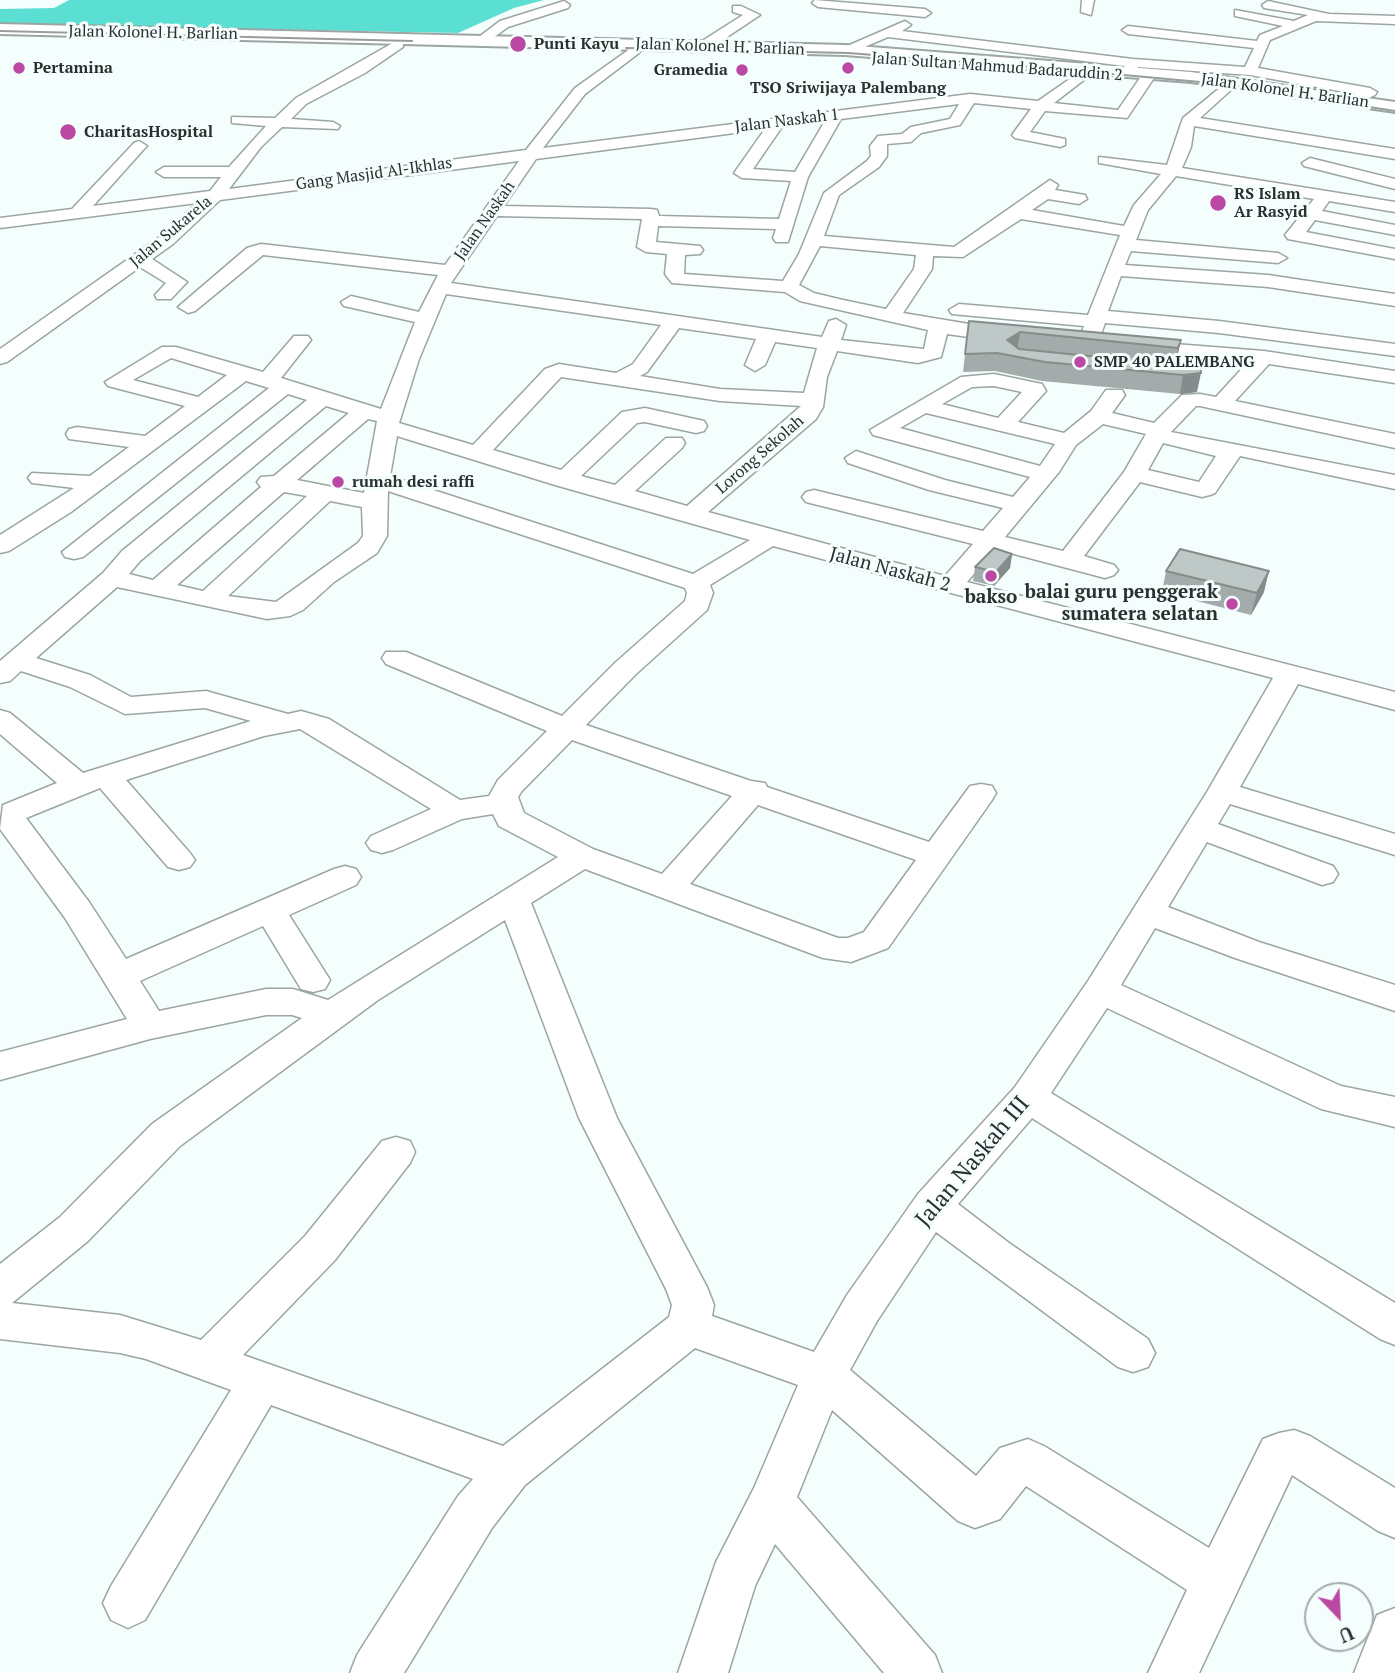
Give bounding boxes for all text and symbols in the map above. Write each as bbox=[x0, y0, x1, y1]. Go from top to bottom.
street label: Jalan Kolonel H. Barlian bbox=[68, 22, 238, 44]
marker: Punti Kayu bbox=[508, 34, 528, 54]
place label: Punti Kayu bbox=[534, 34, 619, 54]
street label: Jalan Kolonel H. Barlian bbox=[635, 34, 805, 60]
street label: Jalan Sultan Mahmud Badaruddin 2 bbox=[871, 49, 1123, 85]
place label: Pertamina bbox=[33, 58, 113, 78]
marker: Pertamina bbox=[11, 60, 27, 76]
place label: Gramedia bbox=[654, 60, 728, 80]
marker: TSO Sriwijaya Palembang bbox=[840, 60, 856, 76]
marker: Gramedia bbox=[734, 62, 750, 78]
street label: Jalan Kolonel H. Barlian bbox=[1200, 70, 1370, 112]
place label: TSO Sriwijaya Palembang bbox=[750, 78, 946, 98]
street label: Jalan Naskah 1 bbox=[734, 105, 840, 137]
marker: CharitasHospital bbox=[58, 122, 78, 142]
place label: CharitasHospital bbox=[84, 122, 213, 142]
street label: Gang Masjid Al-Ikhlas bbox=[295, 154, 453, 194]
street label: Jalan Naskah bbox=[451, 178, 519, 264]
place label: RS Islam Ar Rasyid bbox=[1234, 184, 1308, 222]
street label: Jalan Sukarela bbox=[126, 192, 216, 272]
marker: RS Islam Ar Rasyid bbox=[1208, 193, 1228, 213]
place label: SMP 40 PALEMBANG bbox=[1094, 352, 1255, 372]
marker: SMP 40 PALEMBANG bbox=[1072, 354, 1088, 370]
street label: Lorong Sekolah bbox=[712, 412, 808, 498]
place label: rumah desi raffi bbox=[352, 472, 474, 492]
marker: rumah desi raffi bbox=[330, 474, 346, 490]
street label: Jalan Naskah 2 bbox=[827, 543, 953, 597]
marker: bakso bbox=[983, 568, 999, 584]
place label: balai guru penggerak sumatera selatan bbox=[1025, 582, 1218, 626]
place label: bakso bbox=[965, 587, 1017, 609]
marker: balai guru penggerak sumatera selatan bbox=[1224, 596, 1240, 612]
street label: Jalan Naskah III bbox=[910, 1091, 1036, 1233]
north arrow bbox=[1304, 1582, 1374, 1652]
text: U bbox=[1335, 1621, 1358, 1649]

